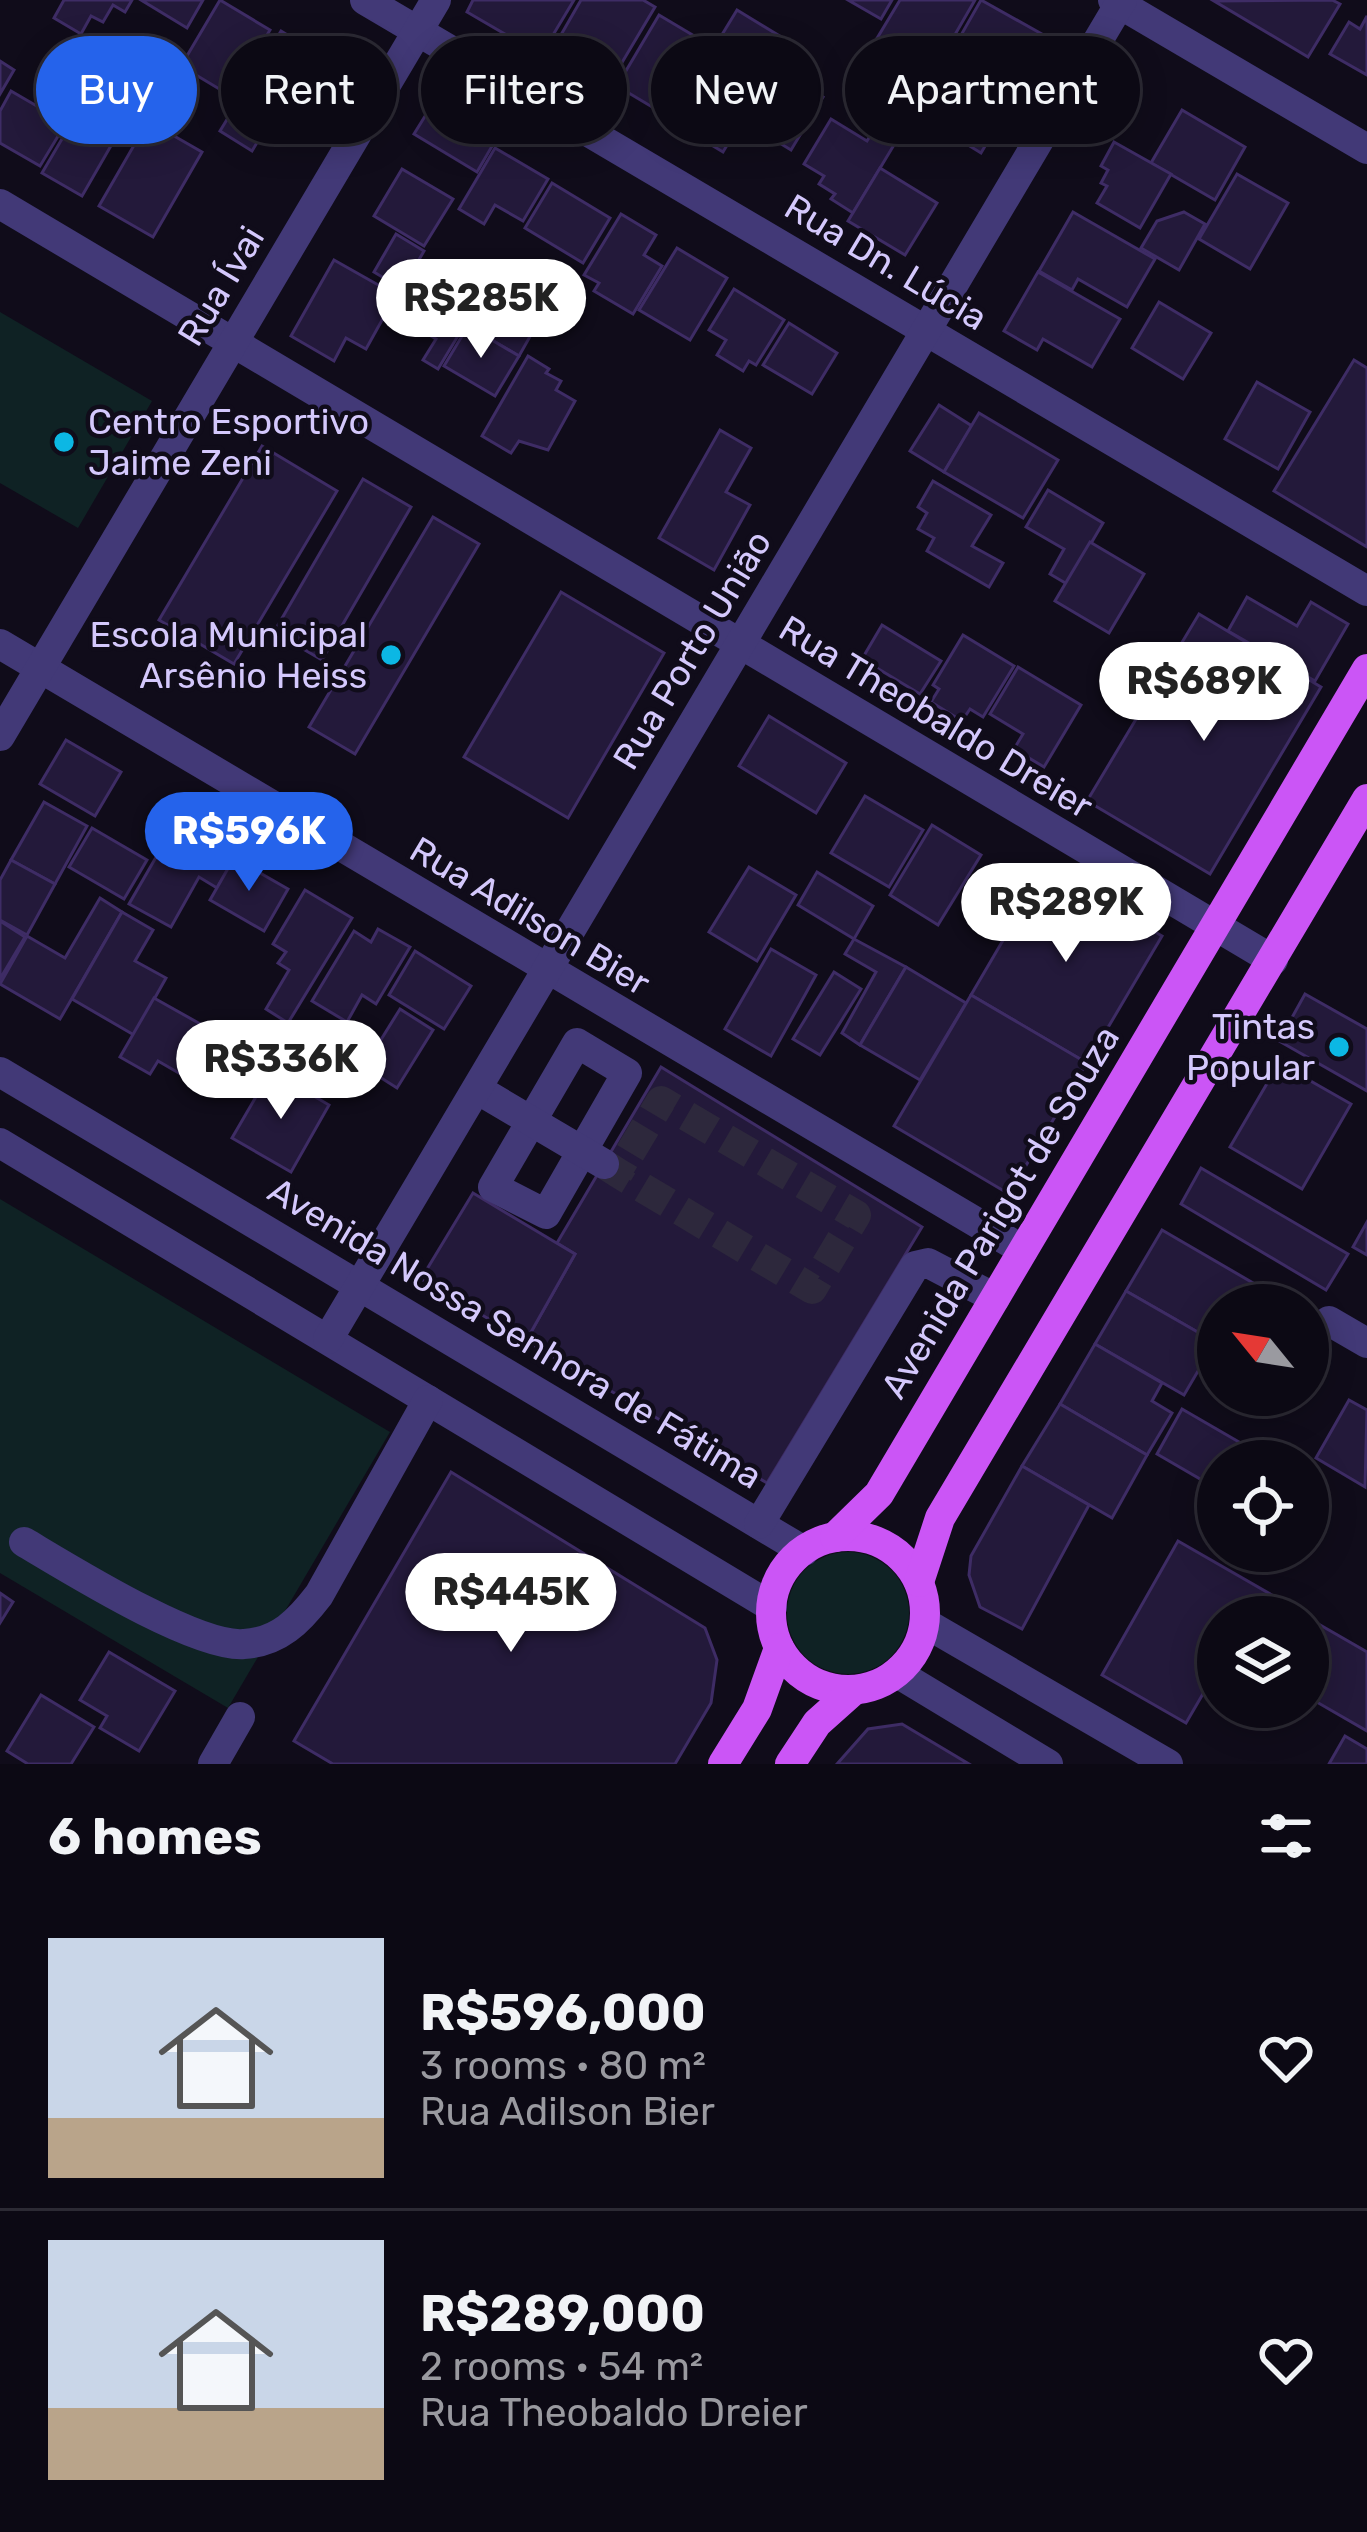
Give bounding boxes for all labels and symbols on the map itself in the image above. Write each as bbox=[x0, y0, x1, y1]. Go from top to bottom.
street label: Rua Dn. Lúcia bbox=[777, 185, 995, 339]
street label: Rua Ívai bbox=[169, 219, 273, 353]
pin: R$285K bbox=[383, 259, 579, 361]
place label: Centro Esportivo Jaime Zeni bbox=[88, 400, 369, 484]
marker: Centro Esportivo Jaime Zeni bbox=[51, 429, 77, 455]
street label: Rua Porto União bbox=[604, 523, 780, 777]
street label: Rua Theobaldo Dreier bbox=[772, 606, 1101, 828]
place label: Escola Municipal Arsênio Heiss bbox=[89, 613, 367, 697]
marker: Escola Municipal Arsênio Heiss bbox=[378, 642, 404, 668]
pin: R$689K bbox=[1106, 642, 1302, 744]
pin: R$596K bbox=[151, 792, 347, 894]
street label: Rua Adilson Bier bbox=[402, 828, 658, 1005]
pin: R$289K bbox=[968, 863, 1164, 965]
place label: Tintas Popular bbox=[1186, 1005, 1315, 1089]
street label: Avenida Parigot de Souza bbox=[872, 1018, 1128, 1406]
pin: R$336K bbox=[183, 1020, 379, 1122]
marker: Tintas Popular bbox=[1326, 1034, 1352, 1060]
street label: Avenida Nossa Senhora de Fátima bbox=[261, 1168, 769, 1498]
north arrow bbox=[1197, 1284, 1329, 1416]
pin: R$445K bbox=[413, 1553, 609, 1655]

